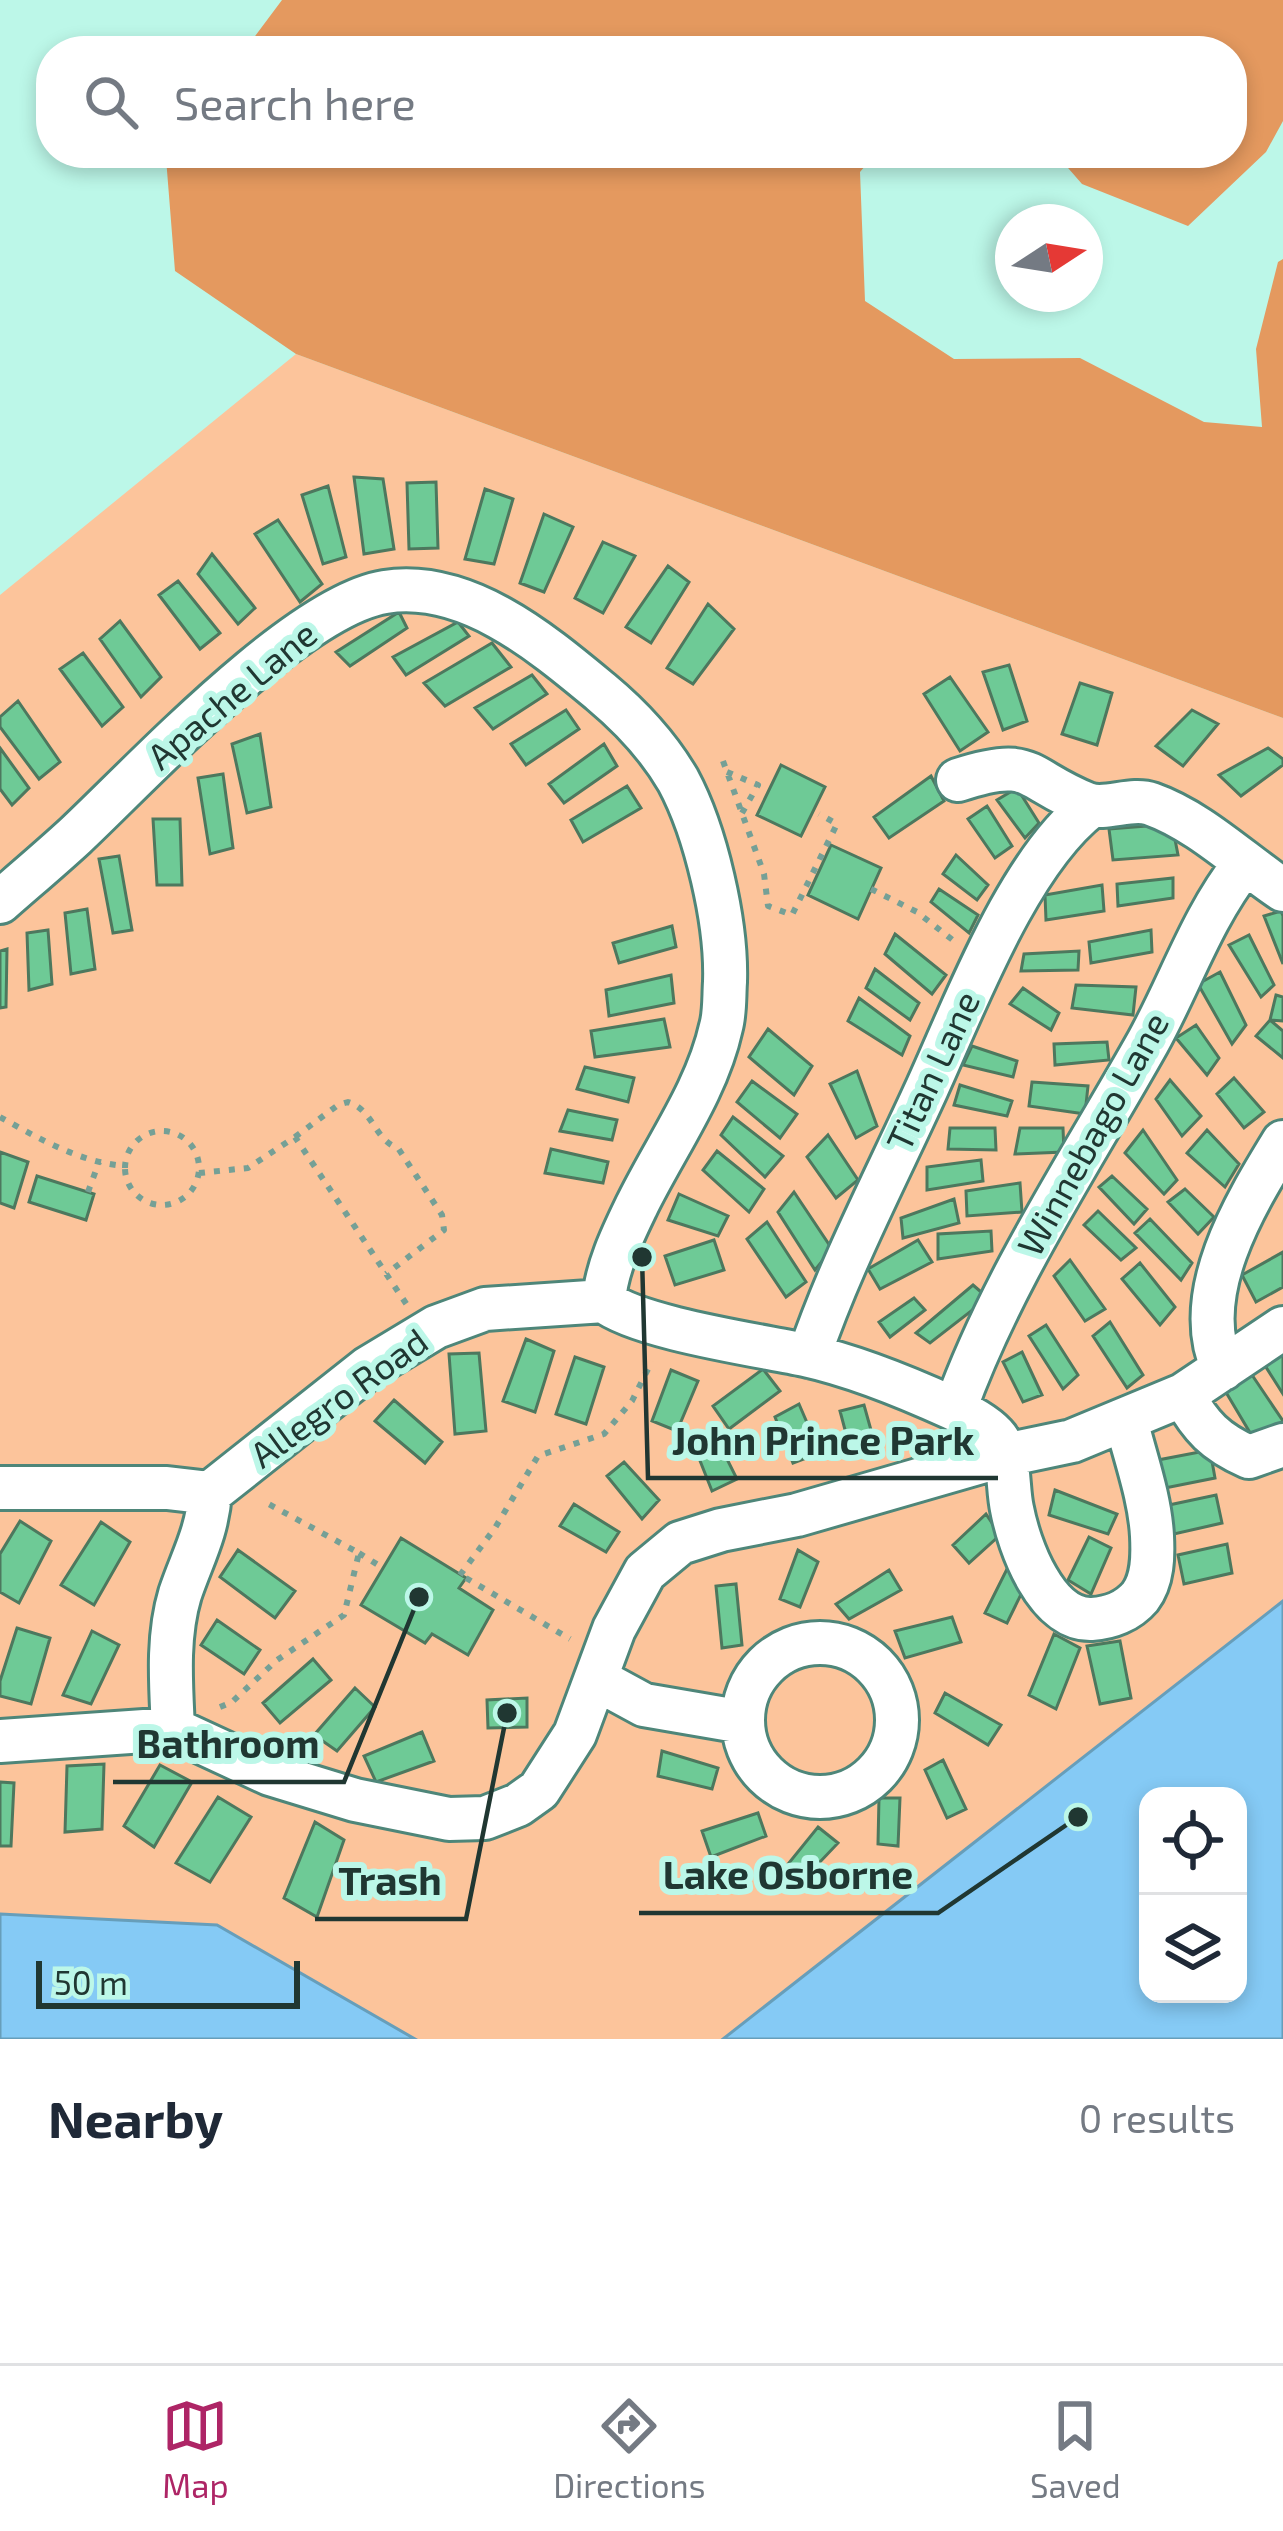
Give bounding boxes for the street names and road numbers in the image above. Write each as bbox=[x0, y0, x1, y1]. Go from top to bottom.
street label: Apache Lane bbox=[138, 611, 324, 777]
street label: Titan Lane bbox=[876, 984, 987, 1157]
street label: Winnebago Lane bbox=[1007, 1004, 1176, 1262]
street label: Allegro Road bbox=[241, 1318, 435, 1475]

